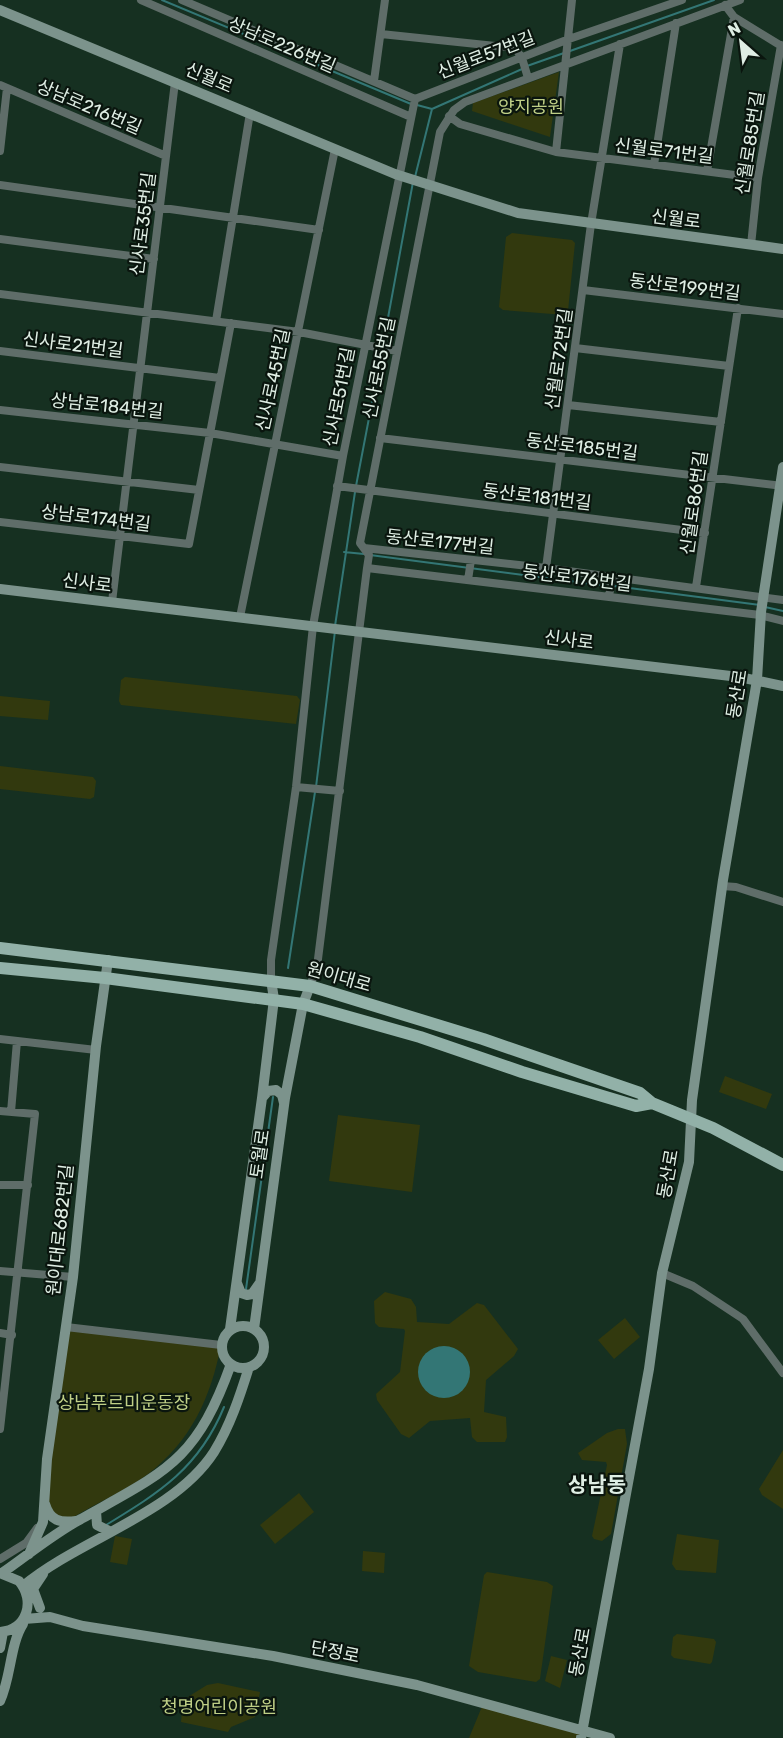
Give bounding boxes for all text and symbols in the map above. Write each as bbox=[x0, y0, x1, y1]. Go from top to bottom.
street label: 상남로226번길 bbox=[225, 12, 339, 78]
north arrow bbox=[711, 12, 771, 72]
text: N bbox=[725, 18, 744, 40]
street label: 신월로57번길 bbox=[434, 26, 538, 84]
street label: 신월로 bbox=[182, 58, 236, 98]
street label: 상남로216번길 bbox=[33, 75, 145, 139]
street label: 신월로85번길 bbox=[731, 89, 769, 197]
park label: 양지공원 bbox=[498, 96, 564, 118]
street label: 신월로71번길 bbox=[613, 134, 715, 168]
street label: 신사로35번길 bbox=[126, 171, 160, 277]
street label: 신월로 bbox=[650, 205, 702, 233]
street label: 동산로199번길 bbox=[628, 269, 742, 305]
street label: 신월로72번길 bbox=[541, 307, 577, 411]
street label: 신사로55번길 bbox=[358, 315, 400, 421]
street label: 신사로45번길 bbox=[251, 327, 295, 433]
street label: 신사로21번길 bbox=[21, 328, 125, 362]
street label: 신사로51번길 bbox=[319, 345, 359, 449]
street label: 상남로184번길 bbox=[50, 389, 164, 423]
street label: 동산로185번길 bbox=[525, 429, 639, 465]
street label: 신월로86번길 bbox=[676, 449, 712, 557]
street label: 동산로181번길 bbox=[481, 479, 593, 515]
street label: 상남로174번길 bbox=[40, 500, 152, 536]
street label: 동산로177번길 bbox=[385, 525, 495, 559]
street label: 동산로176번길 bbox=[521, 560, 633, 596]
street label: 신사로 bbox=[61, 569, 113, 597]
street label: 신사로 bbox=[543, 626, 595, 654]
street label: 동산로 bbox=[722, 668, 752, 720]
street label: 원이대로 bbox=[304, 957, 374, 997]
street label: 토월로 bbox=[246, 1128, 274, 1180]
street label: 동산로 bbox=[653, 1148, 683, 1200]
street label: 원이대로682번길 bbox=[42, 1163, 78, 1297]
park label: 상남푸르미운동장 bbox=[58, 1392, 190, 1414]
district label: 상남동 bbox=[568, 1472, 626, 1497]
street label: 동산로 bbox=[565, 1626, 595, 1678]
street label: 단정로 bbox=[309, 1636, 361, 1668]
park label: 청명어린이공원 bbox=[161, 1696, 277, 1718]

